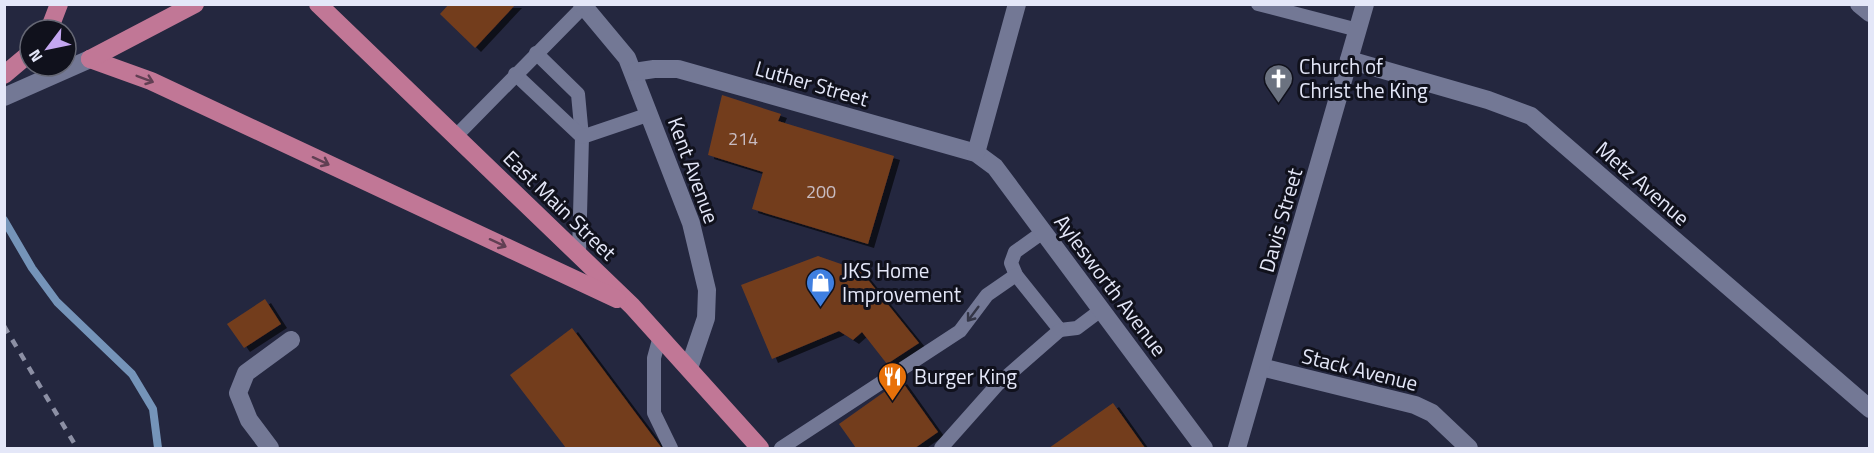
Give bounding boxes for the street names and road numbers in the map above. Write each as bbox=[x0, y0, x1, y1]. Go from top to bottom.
street label: Luther Street bbox=[752, 52, 873, 115]
street label: Kent Avenue bbox=[660, 112, 728, 228]
street label: Metz Avenue bbox=[1589, 133, 1697, 233]
street label: East Main Street bbox=[496, 143, 624, 268]
street label: Davis Street bbox=[1250, 163, 1310, 276]
street label: Aylesworth Avenue bbox=[1047, 207, 1175, 363]
street label: Stack Avenue bbox=[1299, 339, 1421, 399]

